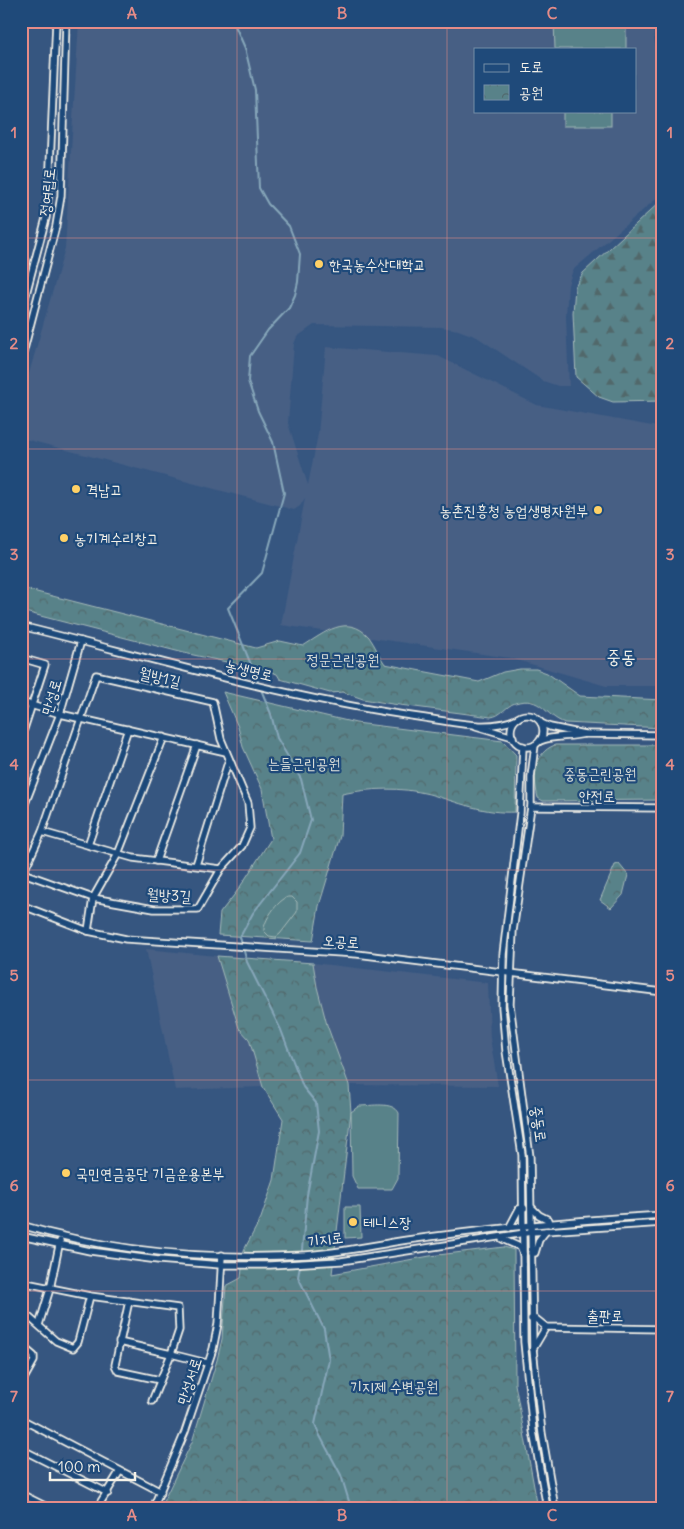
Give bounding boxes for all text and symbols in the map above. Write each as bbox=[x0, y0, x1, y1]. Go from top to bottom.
text: A bbox=[127, 3, 137, 23]
text: B bbox=[337, 3, 348, 23]
text: C bbox=[547, 3, 558, 23]
legend bbox=[474, 48, 636, 112]
text: 도로 bbox=[519, 57, 543, 76]
text: 공원 bbox=[519, 83, 543, 102]
text: 1 bbox=[11, 122, 17, 142]
text: 1 bbox=[667, 122, 673, 142]
street label: 정여립로 bbox=[35, 167, 59, 217]
place label: 한국농수산대학교 bbox=[329, 255, 426, 274]
marker: 한국농수산대학교 bbox=[313, 258, 325, 270]
text: 2 bbox=[10, 333, 19, 353]
text: 2 bbox=[666, 333, 675, 353]
place label: 격납고 bbox=[86, 480, 122, 499]
marker: 격납고 bbox=[70, 483, 82, 495]
place label: 농촌진흥청 농업생명자원부 bbox=[440, 501, 588, 520]
marker: 농촌진흥청 농업생명자원부 bbox=[592, 504, 604, 516]
place label: 농기계수리창고 bbox=[74, 529, 159, 548]
marker: 농기계수리창고 bbox=[58, 532, 70, 544]
text: 3 bbox=[9, 544, 19, 564]
text: 3 bbox=[665, 544, 675, 564]
district label: 중동 bbox=[607, 645, 635, 668]
park label: 정문근린공원 bbox=[307, 650, 379, 669]
street label: 농생명로 bbox=[223, 655, 275, 685]
street label: 월방1길 bbox=[137, 663, 183, 691]
street label: 만성로 bbox=[37, 677, 65, 717]
text: 4 bbox=[9, 754, 19, 774]
park label: 는들근린공원 bbox=[268, 754, 340, 773]
text: 4 bbox=[665, 754, 675, 774]
park label: 중동근린공원 bbox=[564, 764, 636, 783]
street label: 안전로 bbox=[579, 786, 615, 806]
street label: 월방3길 bbox=[146, 884, 192, 906]
street label: 오공로 bbox=[322, 930, 360, 952]
text: 5 bbox=[9, 965, 19, 985]
text: 5 bbox=[665, 965, 675, 985]
street label: 중동로 bbox=[527, 1105, 551, 1143]
place label: 국민연금공단 기금운용본부 bbox=[76, 1164, 224, 1183]
marker: 국민연금공단 기금운용본부 bbox=[60, 1167, 72, 1179]
text: 6 bbox=[9, 1175, 19, 1195]
text: 6 bbox=[665, 1175, 675, 1195]
place label: 테니스장 bbox=[363, 1213, 411, 1232]
marker: 테니스장 bbox=[347, 1216, 359, 1228]
street label: 기지로 bbox=[306, 1227, 344, 1251]
street label: 출판로 bbox=[587, 1306, 623, 1325]
street label: 만성서로 bbox=[173, 1355, 205, 1407]
park label: 기지제 수변공원 bbox=[350, 1377, 438, 1396]
text: 7 bbox=[10, 1386, 18, 1406]
text: 7 bbox=[666, 1386, 674, 1406]
scale bar bbox=[50, 1449, 135, 1481]
text: 100 m bbox=[58, 1457, 100, 1476]
text: A bbox=[127, 1505, 137, 1525]
text: B bbox=[337, 1505, 348, 1525]
text: C bbox=[547, 1505, 558, 1525]

